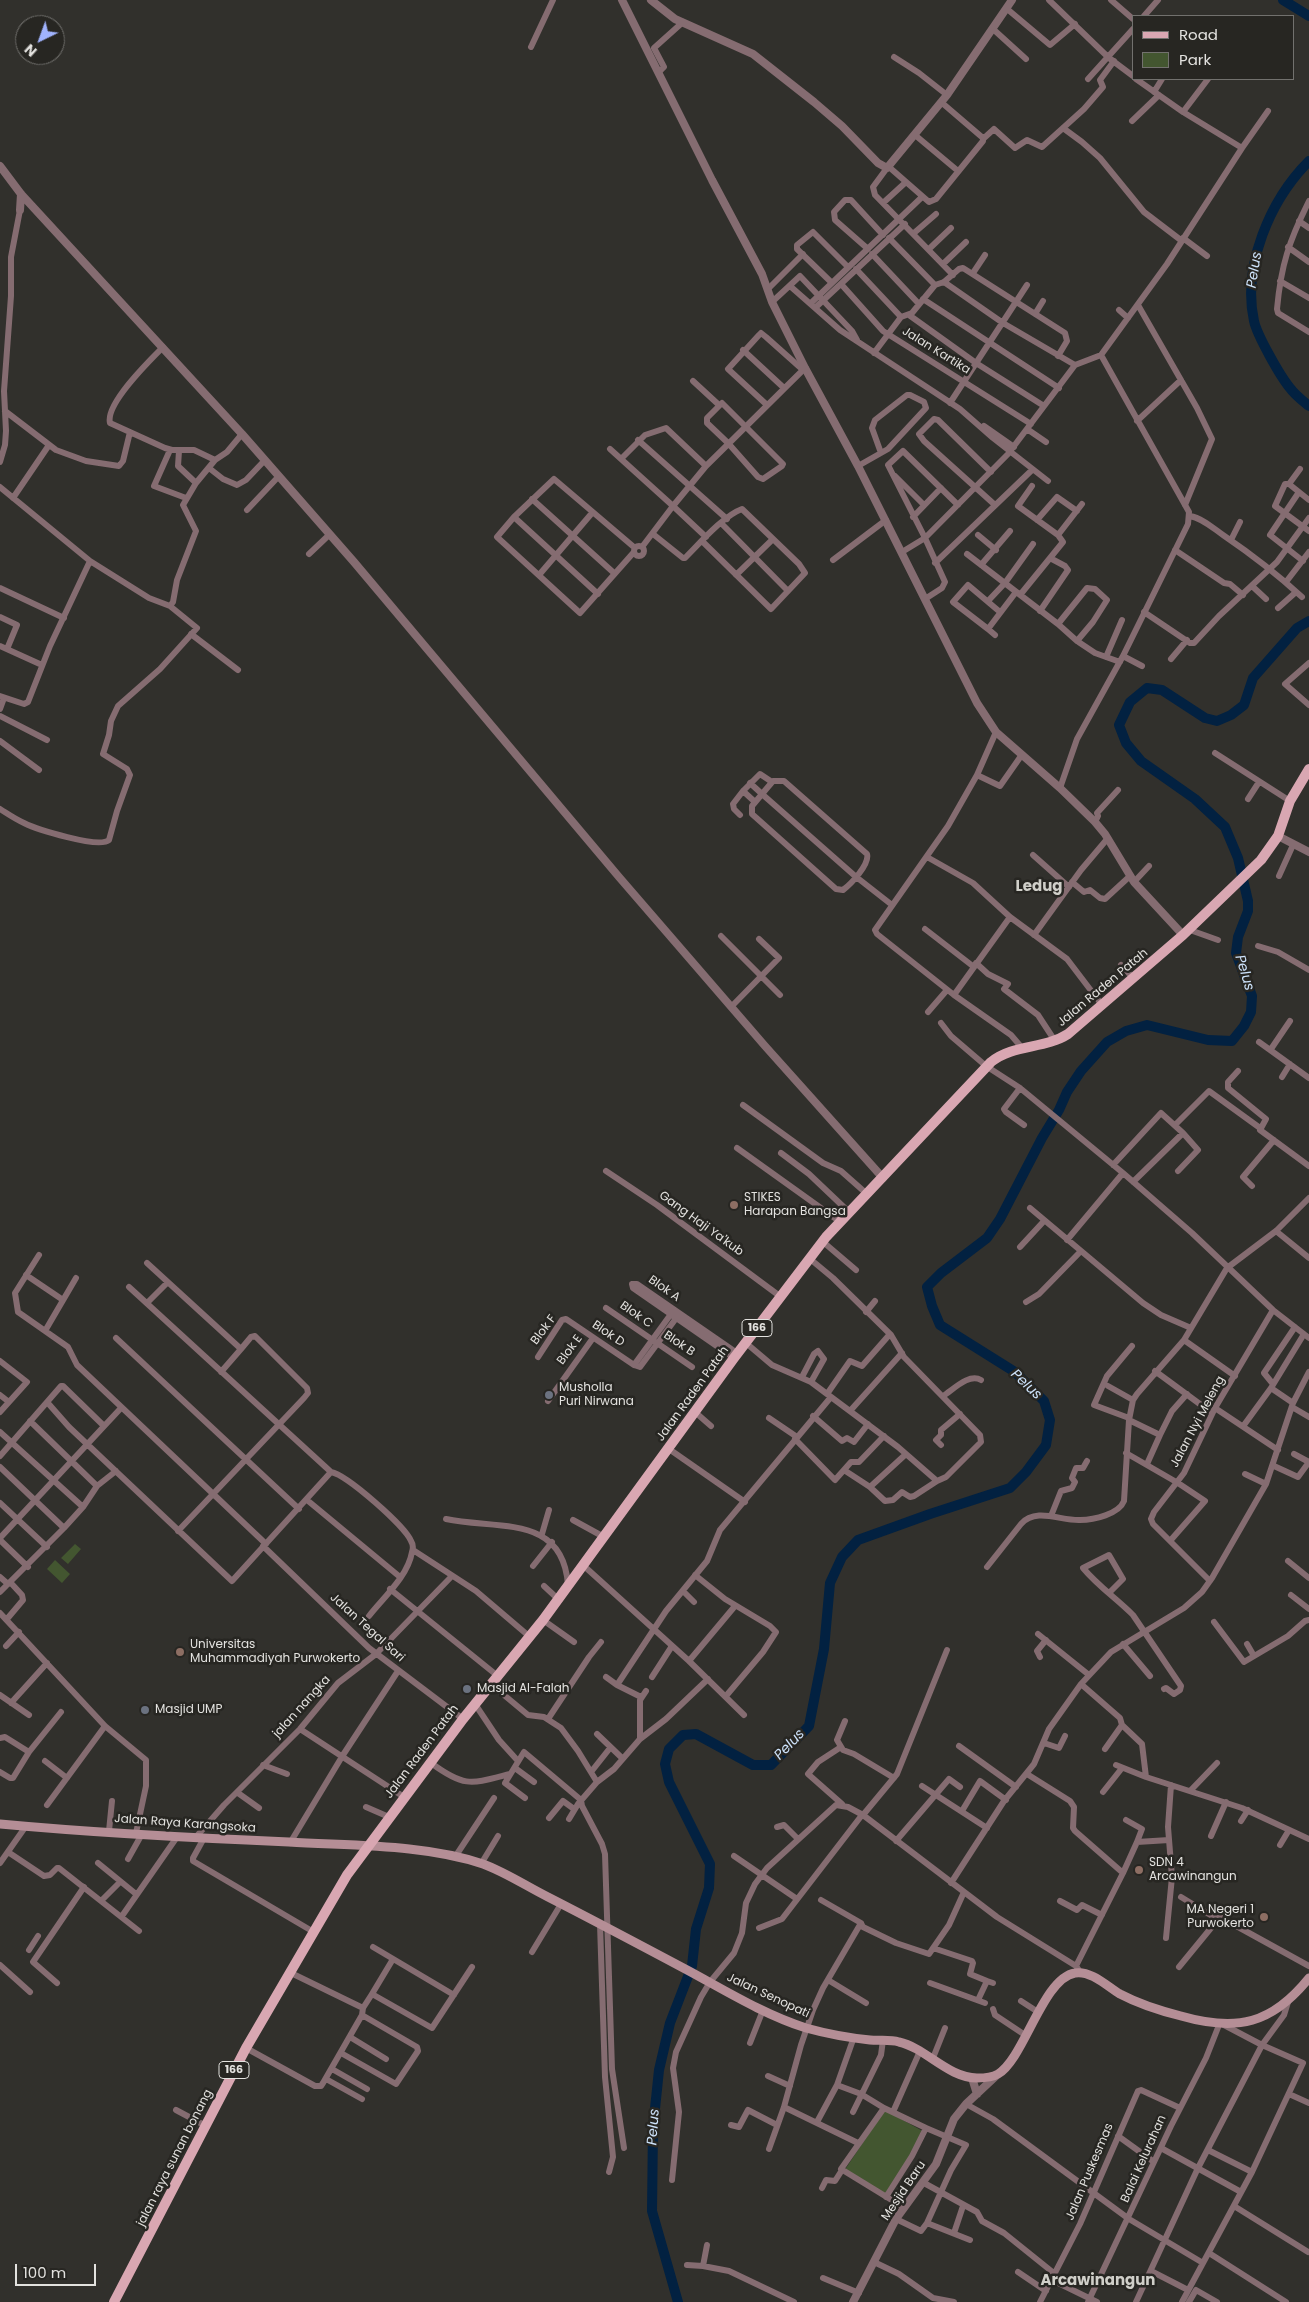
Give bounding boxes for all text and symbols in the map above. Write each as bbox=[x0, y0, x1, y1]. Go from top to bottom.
north arrow bbox=[15, 15, 65, 65]
legend bbox=[1132, 15, 1294, 80]
text: Road bbox=[1179, 24, 1218, 45]
text: N bbox=[20, 39, 41, 61]
text: Park bbox=[1179, 49, 1211, 70]
water label: Pelus bbox=[1244, 251, 1266, 289]
street label: Jalan Kartika bbox=[899, 324, 973, 378]
district label: Ledug bbox=[1016, 878, 1062, 896]
street label: Jalan Raden Patah bbox=[1055, 946, 1151, 1030]
water label: Pelus bbox=[1231, 953, 1257, 993]
street label: Gang Haji Ya'kub bbox=[656, 1188, 746, 1260]
place label: STIKES Harapan Bangsa bbox=[744, 1191, 846, 1219]
marker: STIKES Harapan Bangsa bbox=[728, 1199, 740, 1211]
street label: Blok A bbox=[645, 1273, 683, 1305]
street label: Blok C bbox=[617, 1299, 655, 1331]
street label: Blok F bbox=[528, 1312, 560, 1348]
street label: Blok D bbox=[589, 1318, 627, 1350]
road number: 166 bbox=[742, 1320, 772, 1336]
street label: Blok B bbox=[661, 1328, 697, 1360]
street label: Blok E bbox=[554, 1332, 586, 1368]
street label: Jalan Raden Patah bbox=[654, 1344, 732, 1444]
water label: Pelus bbox=[1007, 1366, 1045, 1404]
street label: Jalan Nyi Meleng bbox=[1168, 1374, 1228, 1470]
place label: Musholla Puri Nirwana bbox=[559, 1381, 634, 1409]
marker: Musholla Puri Nirwana bbox=[543, 1389, 555, 1401]
street label: Jalan Tegal Sari bbox=[327, 1591, 407, 1665]
place label: Universitas Muhammadiyah Purwokerto bbox=[190, 1638, 360, 1666]
marker: Universitas Muhammadiyah Purwokerto bbox=[174, 1646, 186, 1658]
street label: jalan nangka bbox=[270, 1673, 334, 1741]
place label: Masjid Al-Falah bbox=[477, 1682, 570, 1696]
marker: Masjid Al-Falah bbox=[461, 1683, 473, 1695]
street label: Jalan Raden Patah bbox=[382, 1702, 462, 1802]
place label: Masjid UMP bbox=[155, 1703, 222, 1717]
marker: Masjid UMP bbox=[139, 1704, 151, 1716]
water label: Pelus bbox=[771, 1726, 809, 1764]
street label: Jalan Raya Karangsoka bbox=[114, 1812, 256, 1836]
place label: SDN 4 Arcawinangun bbox=[1149, 1856, 1237, 1884]
marker: SDN 4 Arcawinangun bbox=[1133, 1864, 1145, 1876]
place label: MA Negeri 1 Purwokerto bbox=[1186, 1903, 1254, 1931]
marker: MA Negeri 1 Purwokerto bbox=[1258, 1911, 1270, 1923]
street label: Jalan Senopati bbox=[724, 1970, 812, 2022]
road number: 166 bbox=[219, 2062, 249, 2078]
street label: jalan raya sunan bonang bbox=[134, 2087, 216, 2229]
water label: Pelus bbox=[644, 2108, 664, 2146]
street label: Balai Kelurahan bbox=[1118, 2113, 1170, 2205]
street label: Jalan Puskesmas bbox=[1063, 2121, 1117, 2223]
street label: Mesjid Baru bbox=[879, 2158, 929, 2224]
scale bar bbox=[18, 2254, 99, 2286]
text: 100 m bbox=[23, 2262, 66, 2283]
district label: Arcawinangun bbox=[1041, 2272, 1155, 2290]

